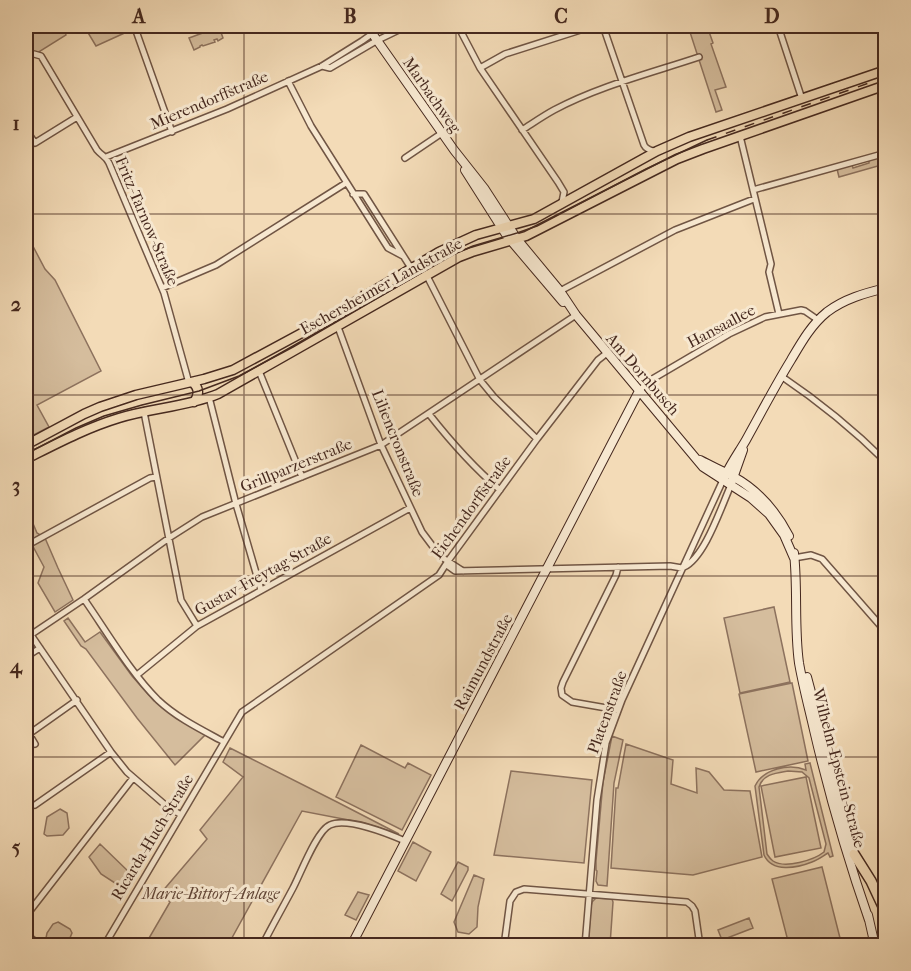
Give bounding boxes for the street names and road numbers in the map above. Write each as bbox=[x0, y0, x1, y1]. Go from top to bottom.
street label: Marbachweg bbox=[399, 53, 465, 137]
street label: Mierendorffstraße bbox=[147, 67, 271, 133]
street label: Fritz-Tarnow-Straße bbox=[111, 154, 183, 289]
street label: Eschersheimer Landstraße bbox=[297, 233, 466, 339]
street label: Hansaallee bbox=[684, 300, 758, 352]
street label: Am Dornbusch bbox=[602, 328, 684, 419]
street label: Liliencronstraße bbox=[368, 387, 428, 500]
street label: Grillparzerstraße bbox=[237, 434, 355, 496]
street label: Eichendorffstraße bbox=[427, 452, 515, 562]
street label: Gustav-Freytag-Straße bbox=[191, 528, 335, 620]
street label: Raimundstraße bbox=[450, 610, 516, 714]
street label: Platenstraße bbox=[583, 668, 631, 756]
street label: Wilhelm-Epstein-Straße bbox=[808, 685, 869, 850]
street label: Ricarda-Huch-Straße bbox=[107, 770, 197, 904]

